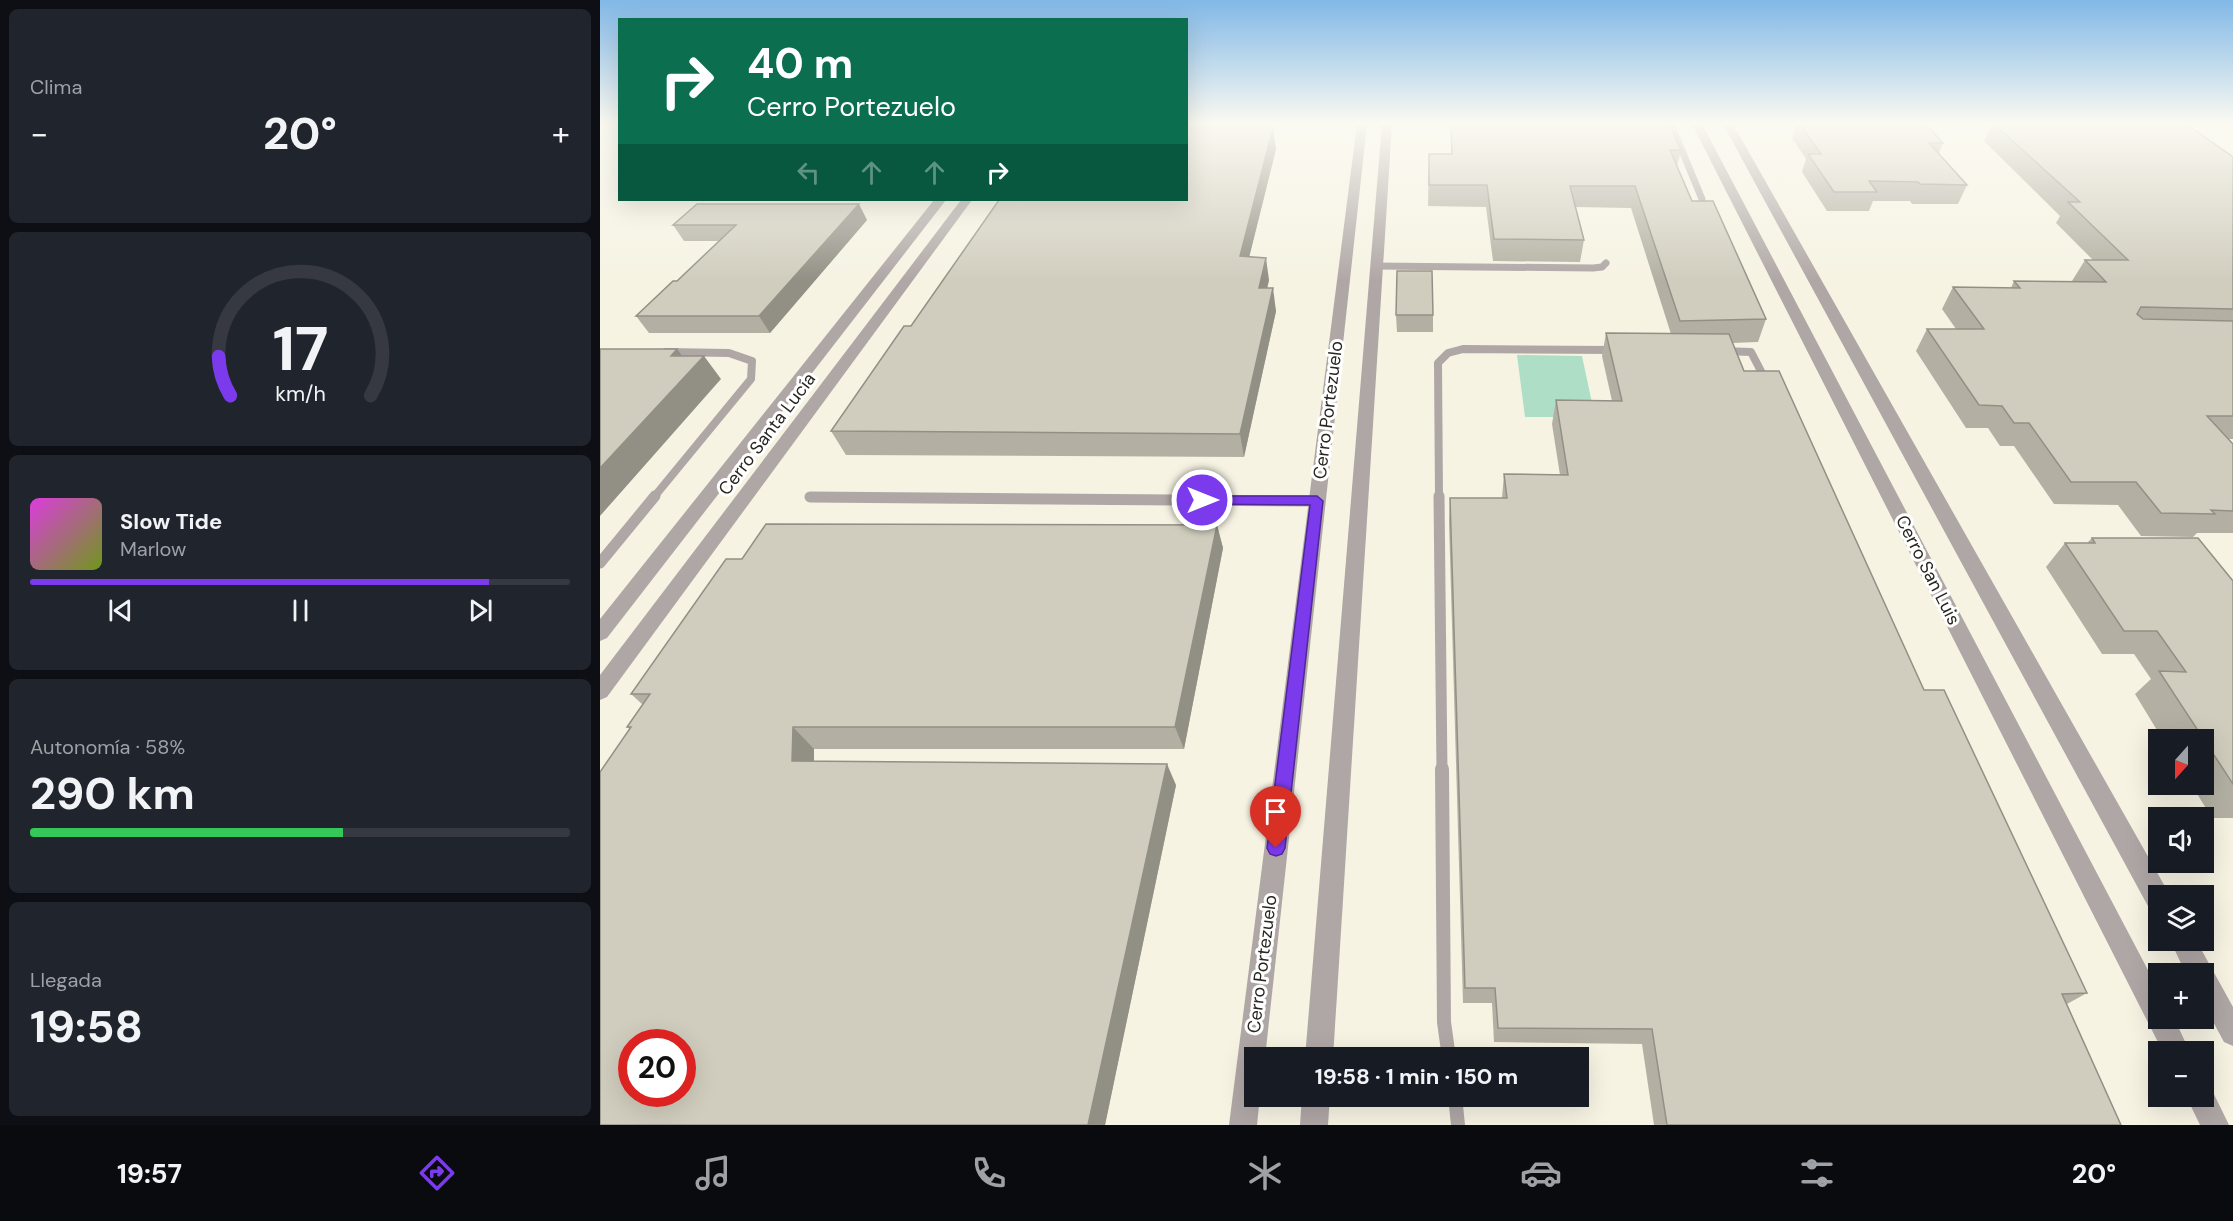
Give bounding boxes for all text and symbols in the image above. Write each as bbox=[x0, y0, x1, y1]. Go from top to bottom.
text: 40 m bbox=[747, 36, 853, 91]
icon: right bbox=[648, 42, 726, 120]
text: Clima bbox=[30, 74, 82, 100]
text: Cerro Portezuelo bbox=[747, 89, 956, 124]
text: 20° bbox=[263, 104, 337, 163]
text: − bbox=[30, 112, 48, 155]
text: + bbox=[552, 112, 570, 155]
icon: left bbox=[792, 156, 825, 189]
icon: ahead bbox=[855, 156, 888, 189]
icon: ahead bbox=[918, 156, 951, 189]
icon: right bbox=[981, 156, 1014, 189]
text: 17 bbox=[272, 308, 328, 389]
street label: Cerro Portezuelo bbox=[1308, 339, 1348, 481]
street label: Cerro Santa Lucía bbox=[713, 368, 821, 500]
text: km/h bbox=[275, 381, 325, 409]
position arrow bbox=[1170, 468, 1234, 532]
text: Slow Tide bbox=[120, 507, 222, 536]
street label: Cerro San Luis bbox=[1890, 511, 1966, 629]
text: Marlow bbox=[120, 536, 186, 562]
icon: previous bbox=[104, 594, 137, 627]
icon: pause bbox=[284, 594, 317, 627]
icon: next bbox=[464, 594, 497, 627]
north arrow bbox=[2148, 729, 2214, 795]
map controls bbox=[2148, 729, 2214, 1107]
text: Autonomía · 58% bbox=[30, 734, 185, 760]
text: 290 km bbox=[30, 764, 195, 823]
pin bbox=[1250, 786, 1301, 848]
icon: arrive bbox=[1259, 795, 1292, 828]
button: sound bbox=[2148, 807, 2214, 873]
button: layers bbox=[2148, 885, 2214, 951]
street label: Cerro Portezuelo bbox=[1242, 893, 1282, 1035]
button: + bbox=[2148, 963, 2214, 1029]
text: Llegada bbox=[30, 967, 102, 993]
text: 19:58 bbox=[30, 997, 143, 1056]
speed limit sign: 20 bbox=[618, 1029, 696, 1107]
button: − bbox=[2148, 1041, 2214, 1107]
text: 19:58 · 1 min · 150 m bbox=[1315, 1062, 1518, 1091]
icon: directions bbox=[416, 1152, 458, 1194]
icon: music bbox=[692, 1152, 734, 1194]
icon: phone bbox=[968, 1152, 1010, 1194]
icon: climate bbox=[1244, 1152, 1286, 1194]
icon: car bbox=[1520, 1152, 1562, 1194]
icon: filters bbox=[1796, 1152, 1838, 1194]
text: 19:57 bbox=[117, 1156, 182, 1191]
text: 20° bbox=[2072, 1156, 2116, 1191]

